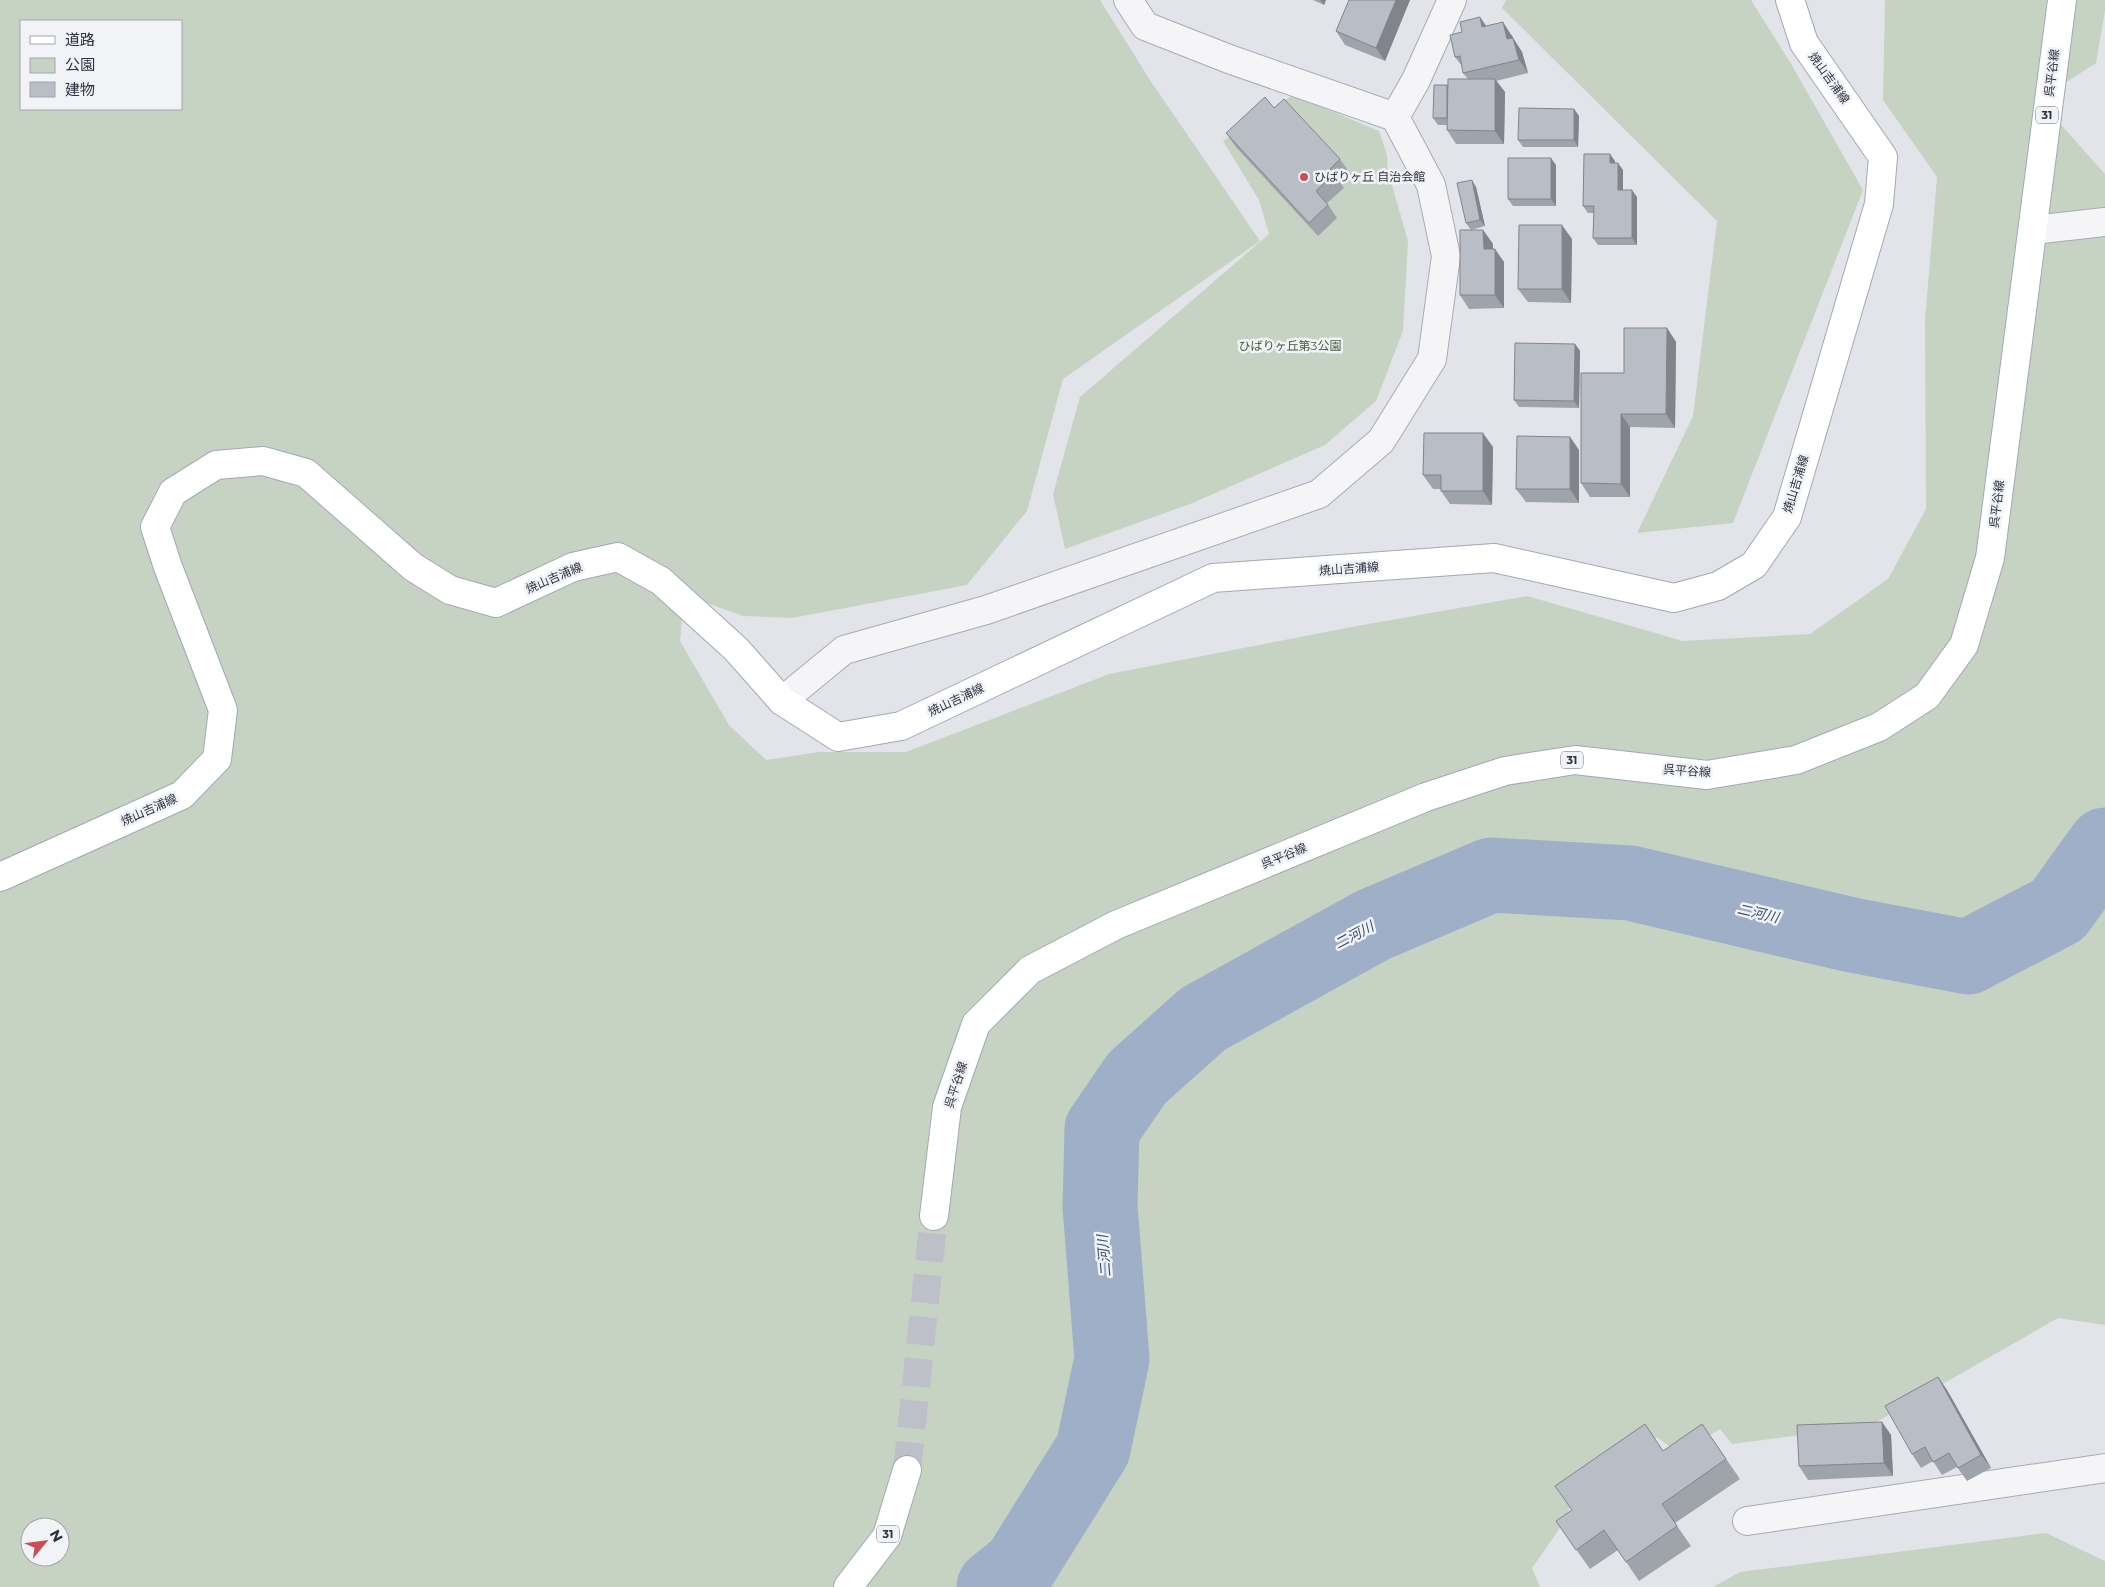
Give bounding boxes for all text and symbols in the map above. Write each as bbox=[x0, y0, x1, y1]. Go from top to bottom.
legend bbox=[20, 20, 182, 110]
text: 道路 bbox=[65, 30, 95, 49]
street label: 呉平谷線 bbox=[2041, 48, 2062, 98]
street label: 焼山吉浦線 bbox=[1806, 49, 1853, 106]
text: 公園 bbox=[65, 55, 95, 74]
text: 建物 bbox=[65, 80, 95, 99]
road number: 31 bbox=[2036, 106, 2058, 124]
place label: ひばりヶ丘 自治会館 bbox=[1314, 169, 1425, 184]
marker: ひばりヶ丘 自治会館 bbox=[1298, 171, 1310, 183]
park label: ひばりヶ丘第3公園 bbox=[1239, 338, 1341, 353]
street label: 焼山吉浦線 bbox=[1780, 453, 1811, 515]
street label: 呉平谷線 bbox=[1986, 479, 2007, 529]
street label: 焼山吉浦線 bbox=[523, 559, 584, 596]
street label: 焼山吉浦線 bbox=[1319, 559, 1379, 578]
street label: 焼山吉浦線 bbox=[925, 680, 986, 719]
road number: 31 bbox=[1561, 752, 1583, 768]
street label: 呉平谷線 bbox=[1663, 761, 1712, 780]
street label: 焼山吉浦線 bbox=[118, 790, 179, 829]
street label: 呉平谷線 bbox=[1259, 840, 1309, 871]
water label: 二河川 bbox=[1736, 900, 1782, 927]
water label: 二河川 bbox=[1331, 916, 1379, 953]
street label: 呉平谷線 bbox=[941, 1060, 970, 1110]
water label: 二河川 bbox=[1093, 1232, 1115, 1278]
north arrow bbox=[20, 1517, 70, 1567]
text: N bbox=[46, 1526, 67, 1545]
road number: 31 bbox=[877, 1526, 899, 1542]

